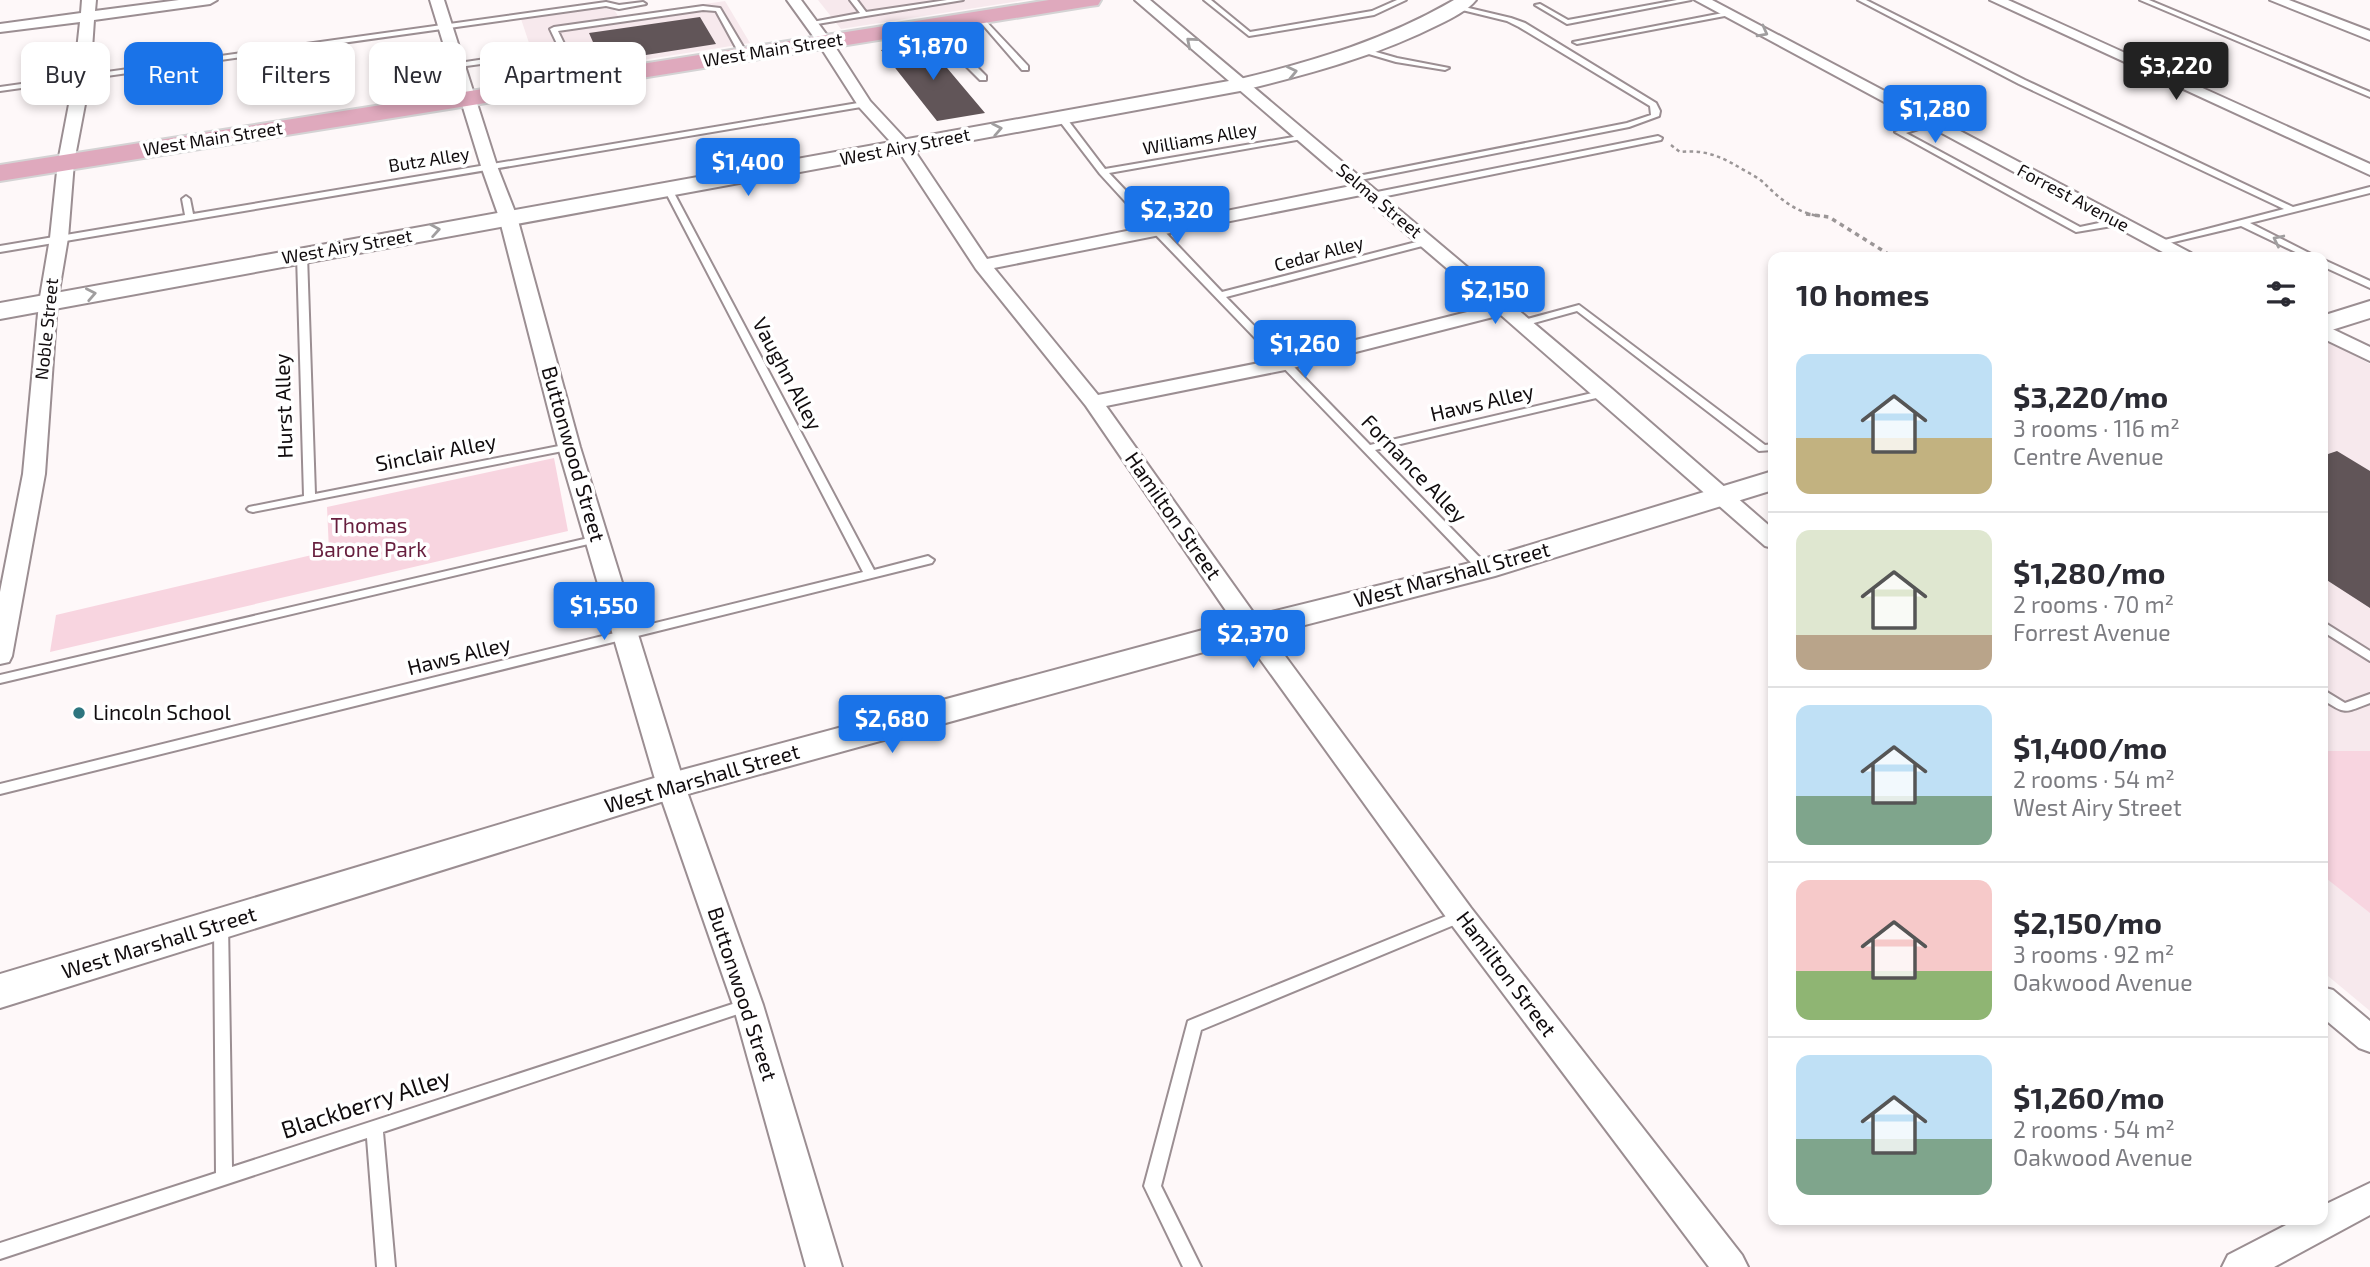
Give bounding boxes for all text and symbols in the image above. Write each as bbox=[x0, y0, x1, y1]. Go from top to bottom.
pin: $1,870 bbox=[876, 22, 990, 82]
one-way arrow bbox=[1755, 24, 1768, 37]
street label: West Main Street bbox=[701, 27, 844, 71]
text: $1,870 bbox=[898, 31, 968, 59]
one-way arrow bbox=[1187, 38, 1200, 50]
chip: Buy bbox=[21, 42, 110, 105]
chip: Rent bbox=[124, 42, 223, 105]
chip: Filters bbox=[237, 42, 355, 105]
chip: New bbox=[369, 42, 466, 105]
chip: Apartment bbox=[480, 42, 646, 105]
pin: $3,220 bbox=[2119, 42, 2233, 102]
text: $3,220 bbox=[2139, 51, 2213, 79]
one-way arrow bbox=[1286, 66, 1298, 80]
pin: $1,280 bbox=[1878, 86, 1992, 145]
text: $1,280 bbox=[1899, 94, 1971, 122]
street label: West Main Street bbox=[141, 116, 284, 160]
street label: Williams Alley bbox=[1141, 117, 1259, 159]
street label: West Airy Street bbox=[838, 123, 972, 169]
one-way arrow bbox=[991, 123, 1003, 138]
pin: $1,400 bbox=[691, 138, 805, 198]
street label: Butz Alley bbox=[387, 142, 472, 176]
text: $1,400 bbox=[712, 147, 784, 175]
street label: Selma Street bbox=[1332, 158, 1427, 242]
street label: Forrest Avenue bbox=[2014, 158, 2133, 236]
pin: $2,320 bbox=[1120, 187, 1234, 246]
text: $2,320 bbox=[1140, 195, 1214, 223]
one-way arrow bbox=[429, 223, 441, 238]
street label: West Airy Street bbox=[280, 224, 414, 268]
street label: Cedar Alley bbox=[1272, 230, 1366, 276]
one-way arrow bbox=[2273, 235, 2285, 249]
pin: $2,150 bbox=[1438, 266, 1552, 326]
text: $2,150 bbox=[1461, 275, 1529, 303]
icon: filters bbox=[2262, 275, 2300, 313]
text: 10 homes bbox=[1796, 276, 1929, 312]
street label: Noble Street bbox=[30, 277, 62, 381]
one-way arrow bbox=[85, 288, 97, 303]
street label: Vaughn Alley bbox=[748, 313, 828, 434]
pin: $1,260 bbox=[1248, 320, 1362, 380]
text: $1,260 bbox=[1270, 329, 1340, 357]
street label: Hurst Alley bbox=[268, 353, 297, 459]
street label: Buttonwood Street bbox=[537, 363, 611, 544]
street label: Haws Alley bbox=[1427, 377, 1536, 426]
text: $3,220/mo bbox=[2013, 378, 2168, 414]
icon: home bbox=[1852, 382, 1936, 466]
street label: Fornance Alley bbox=[1357, 409, 1473, 527]
text: 3 rooms · 116 m² bbox=[2013, 414, 2180, 442]
street label: Sinclair Alley bbox=[373, 428, 498, 475]
text: Centre Avenue bbox=[2013, 442, 2164, 470]
street label: Hamilton Street bbox=[1121, 446, 1228, 584]
park label: Thomas Barone Park bbox=[311, 512, 427, 561]
street label: West Marshall Street bbox=[1351, 535, 1552, 612]
text: $1,280/mo bbox=[2013, 554, 2165, 590]
icon: home bbox=[1852, 558, 1936, 642]
pin: $1,550 bbox=[547, 582, 661, 642]
text: 2 rooms · 70 m² bbox=[2013, 590, 2174, 618]
text: $1,550 bbox=[570, 591, 638, 619]
pin: $2,370 bbox=[1196, 610, 1310, 670]
text: Forrest Avenue bbox=[2013, 618, 2171, 646]
text: $2,370 bbox=[1217, 619, 1289, 647]
street label: Haws Alley bbox=[404, 630, 513, 679]
pin: $2,680 bbox=[835, 696, 949, 755]
place label: Lincoln School bbox=[93, 699, 231, 724]
text: $2,680 bbox=[855, 704, 929, 732]
marker: Lincoln School bbox=[71, 705, 87, 721]
text: $1,400/mo bbox=[2013, 729, 2167, 765]
icon: home bbox=[1852, 733, 1936, 817]
street label: West Marshall Street bbox=[601, 738, 802, 817]
text: 2 rooms · 54 m² bbox=[2013, 765, 2175, 793]
text: West Airy Street bbox=[2013, 793, 2182, 821]
street label: West Marshall Street bbox=[58, 900, 259, 983]
street label: Buttonwood Street bbox=[704, 903, 783, 1084]
text: $2,150/mo bbox=[2013, 904, 2162, 940]
street label: Hamilton Street bbox=[1452, 906, 1562, 1041]
icon: home bbox=[1852, 908, 1936, 992]
text: 3 rooms · 92 m² bbox=[2013, 940, 2174, 968]
text: Oakwood Avenue bbox=[2013, 968, 2193, 996]
street label: Blackberry Alley bbox=[277, 1061, 454, 1144]
text: $1,260/mo bbox=[2013, 1079, 2164, 1115]
icon: home bbox=[1852, 1083, 1936, 1167]
text: 2 rooms · 54 m² bbox=[2013, 1115, 2175, 1143]
text: Oakwood Avenue bbox=[2013, 1143, 2193, 1171]

